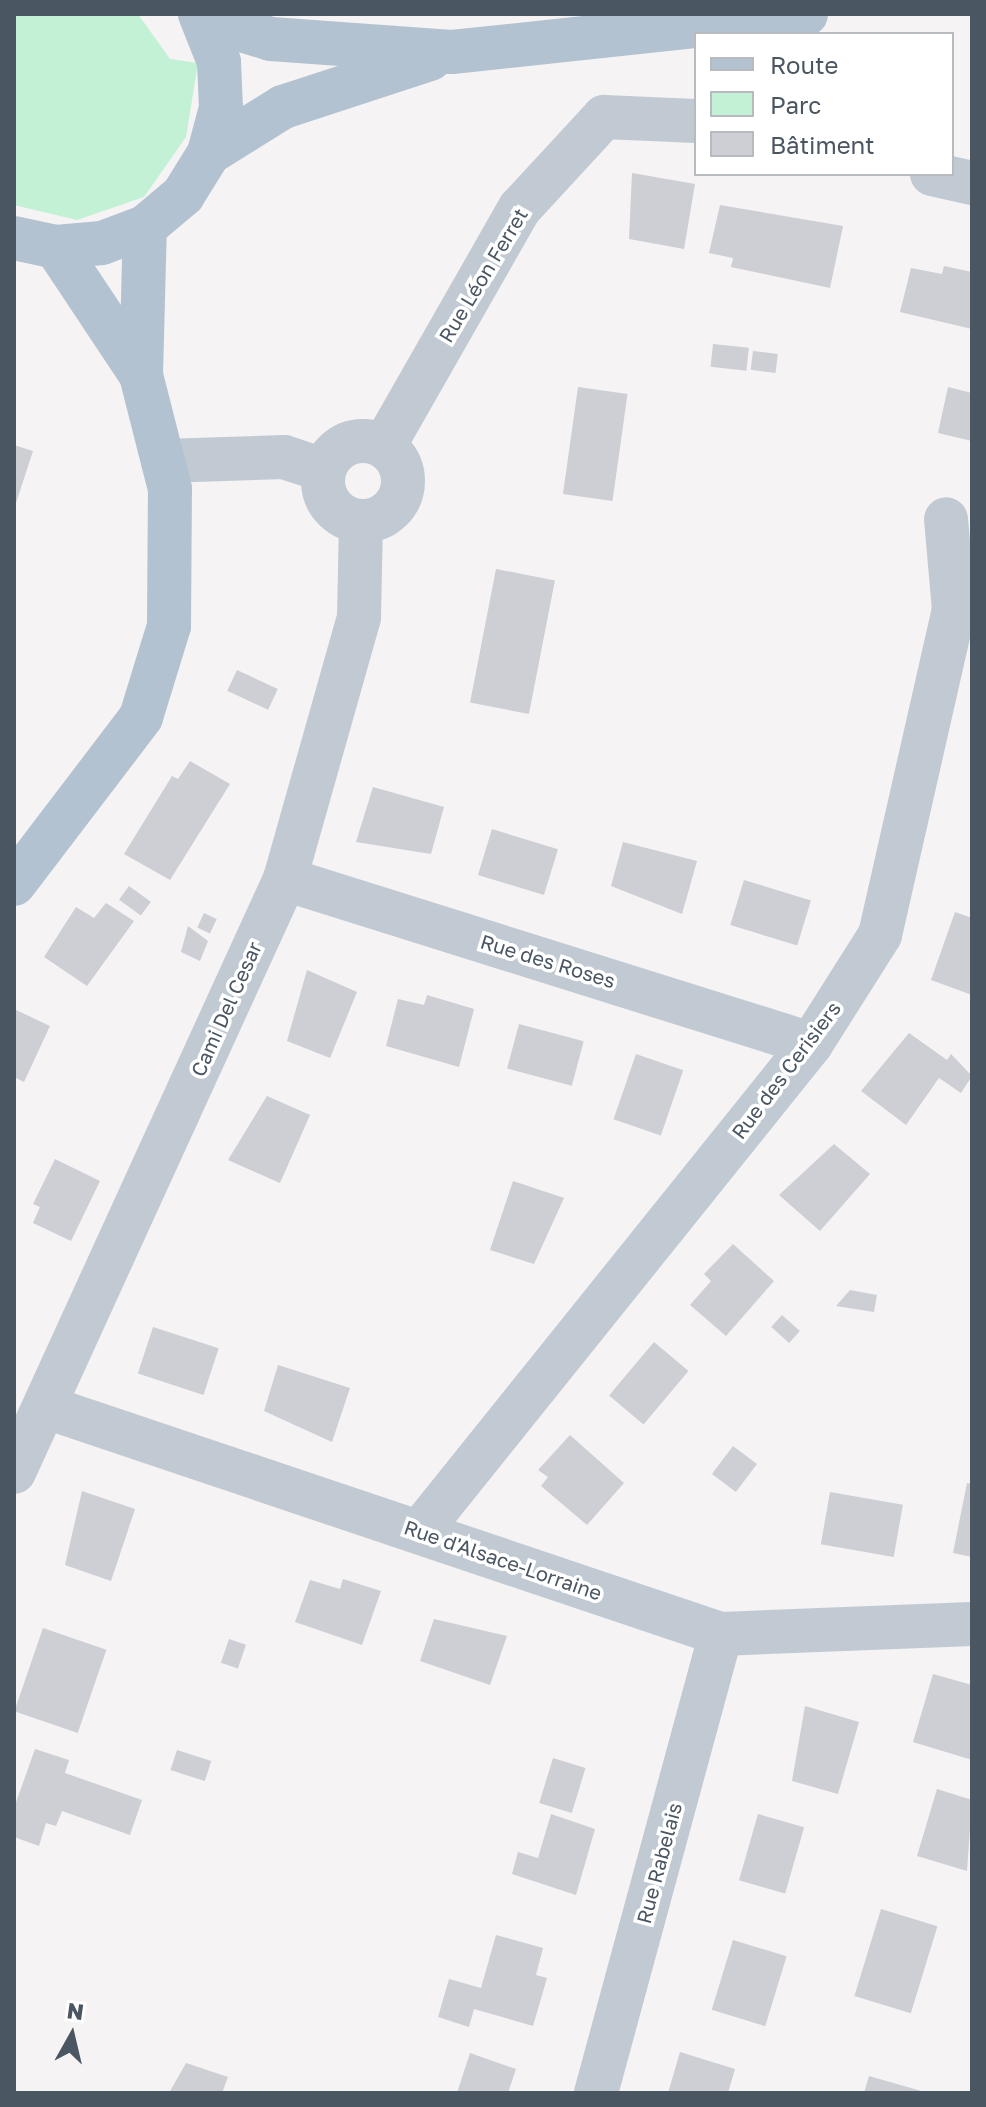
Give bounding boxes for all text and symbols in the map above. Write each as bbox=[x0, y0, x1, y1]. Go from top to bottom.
legend bbox=[694, 32, 954, 176]
text: Route bbox=[770, 50, 839, 79]
text: Parc bbox=[770, 90, 821, 119]
text: Bâtiment bbox=[770, 130, 875, 159]
street label: Rue Léon Ferret bbox=[433, 204, 533, 346]
street label: Rue des Roses bbox=[478, 929, 618, 993]
street label: Cami Del Cesar bbox=[186, 938, 266, 1080]
street label: Rue des Cerisiers bbox=[727, 997, 845, 1143]
street label: Rue d'Alsace-Lorraine bbox=[401, 1515, 605, 1605]
street label: Rue Rabelais bbox=[631, 1800, 687, 1926]
north arrow bbox=[32, 1995, 112, 2075]
text: N bbox=[65, 1996, 86, 2025]

